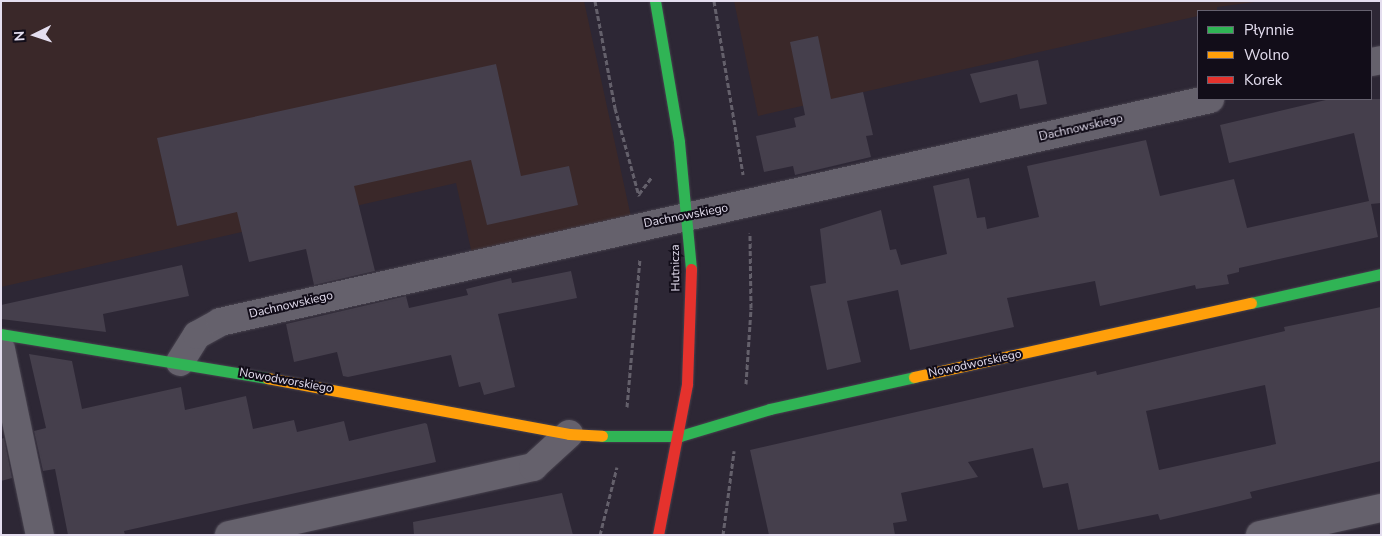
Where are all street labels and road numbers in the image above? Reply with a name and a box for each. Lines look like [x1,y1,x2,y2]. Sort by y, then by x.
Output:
street label: Dachnowskiego [1038,111,1124,145]
street label: Dachnowskiego [643,201,729,231]
street label: Hutnicza [668,244,684,292]
street label: Dachnowskiego [248,288,334,322]
street label: Nowodworskiego [927,347,1023,381]
street label: Nowodworskiego [238,366,334,396]

